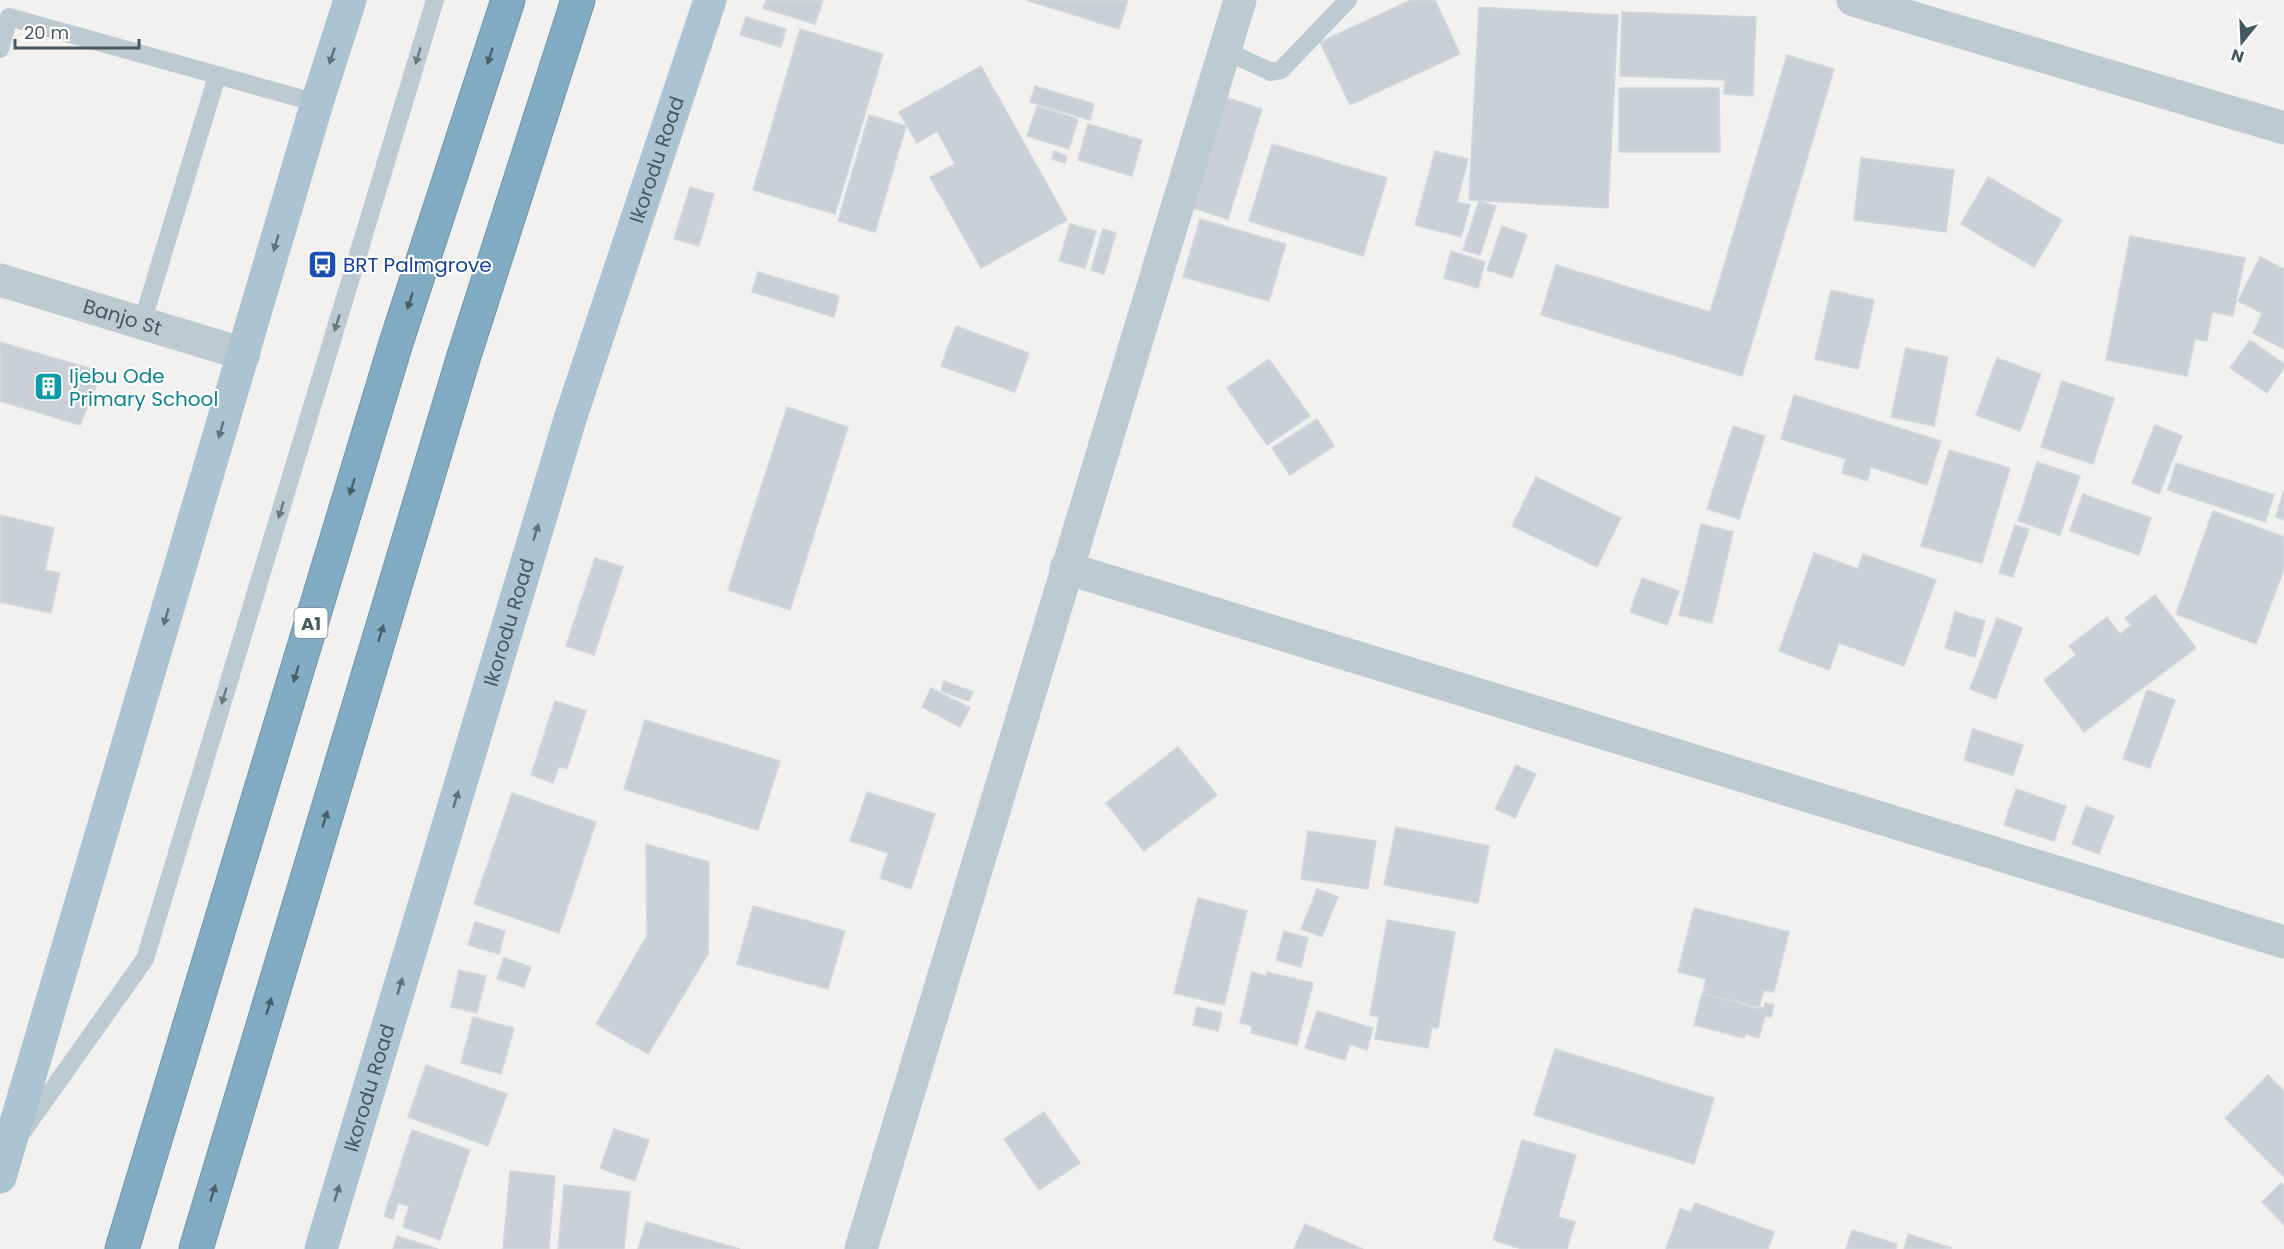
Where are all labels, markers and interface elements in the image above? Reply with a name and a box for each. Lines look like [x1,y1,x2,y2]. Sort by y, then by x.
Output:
scale bar [15,12,140,50]
north arrow [2212,12,2272,72]
text: 20 m [24,20,69,45]
text: N [2228,43,2247,69]
one-way arrow [327,47,336,65]
one-way arrow [413,47,422,65]
one-way arrow [484,47,494,65]
street label: Ikorodu Road [622,93,691,227]
one-way arrow [271,234,280,252]
bus stop icon: BRT Palmgrove [306,249,338,281]
place label: BRT Palmgrove [343,251,492,279]
street label: Banjo St [80,292,165,342]
one-way arrow [405,292,414,310]
one-way arrow [332,314,341,332]
place label: Ijebu Ode Primary School [69,362,218,413]
building icon: Ijebu Ode Primary School [32,371,64,403]
one-way arrow [216,421,225,439]
one-way arrow [347,478,357,496]
one-way arrow [276,501,285,519]
one-way arrow [532,523,541,541]
street label: Ikorodu Road [477,555,541,690]
one-way arrow [161,608,170,626]
road number: A1 [294,608,328,638]
one-way arrow [377,624,386,642]
one-way arrow [291,665,300,683]
one-way arrow [219,687,229,705]
one-way arrow [452,790,461,808]
one-way arrow [321,810,330,828]
one-way arrow [396,977,405,995]
one-way arrow [265,997,274,1015]
street label: Ikorodu Road [337,1021,402,1155]
one-way arrow [209,1184,218,1202]
one-way arrow [333,1184,342,1202]

